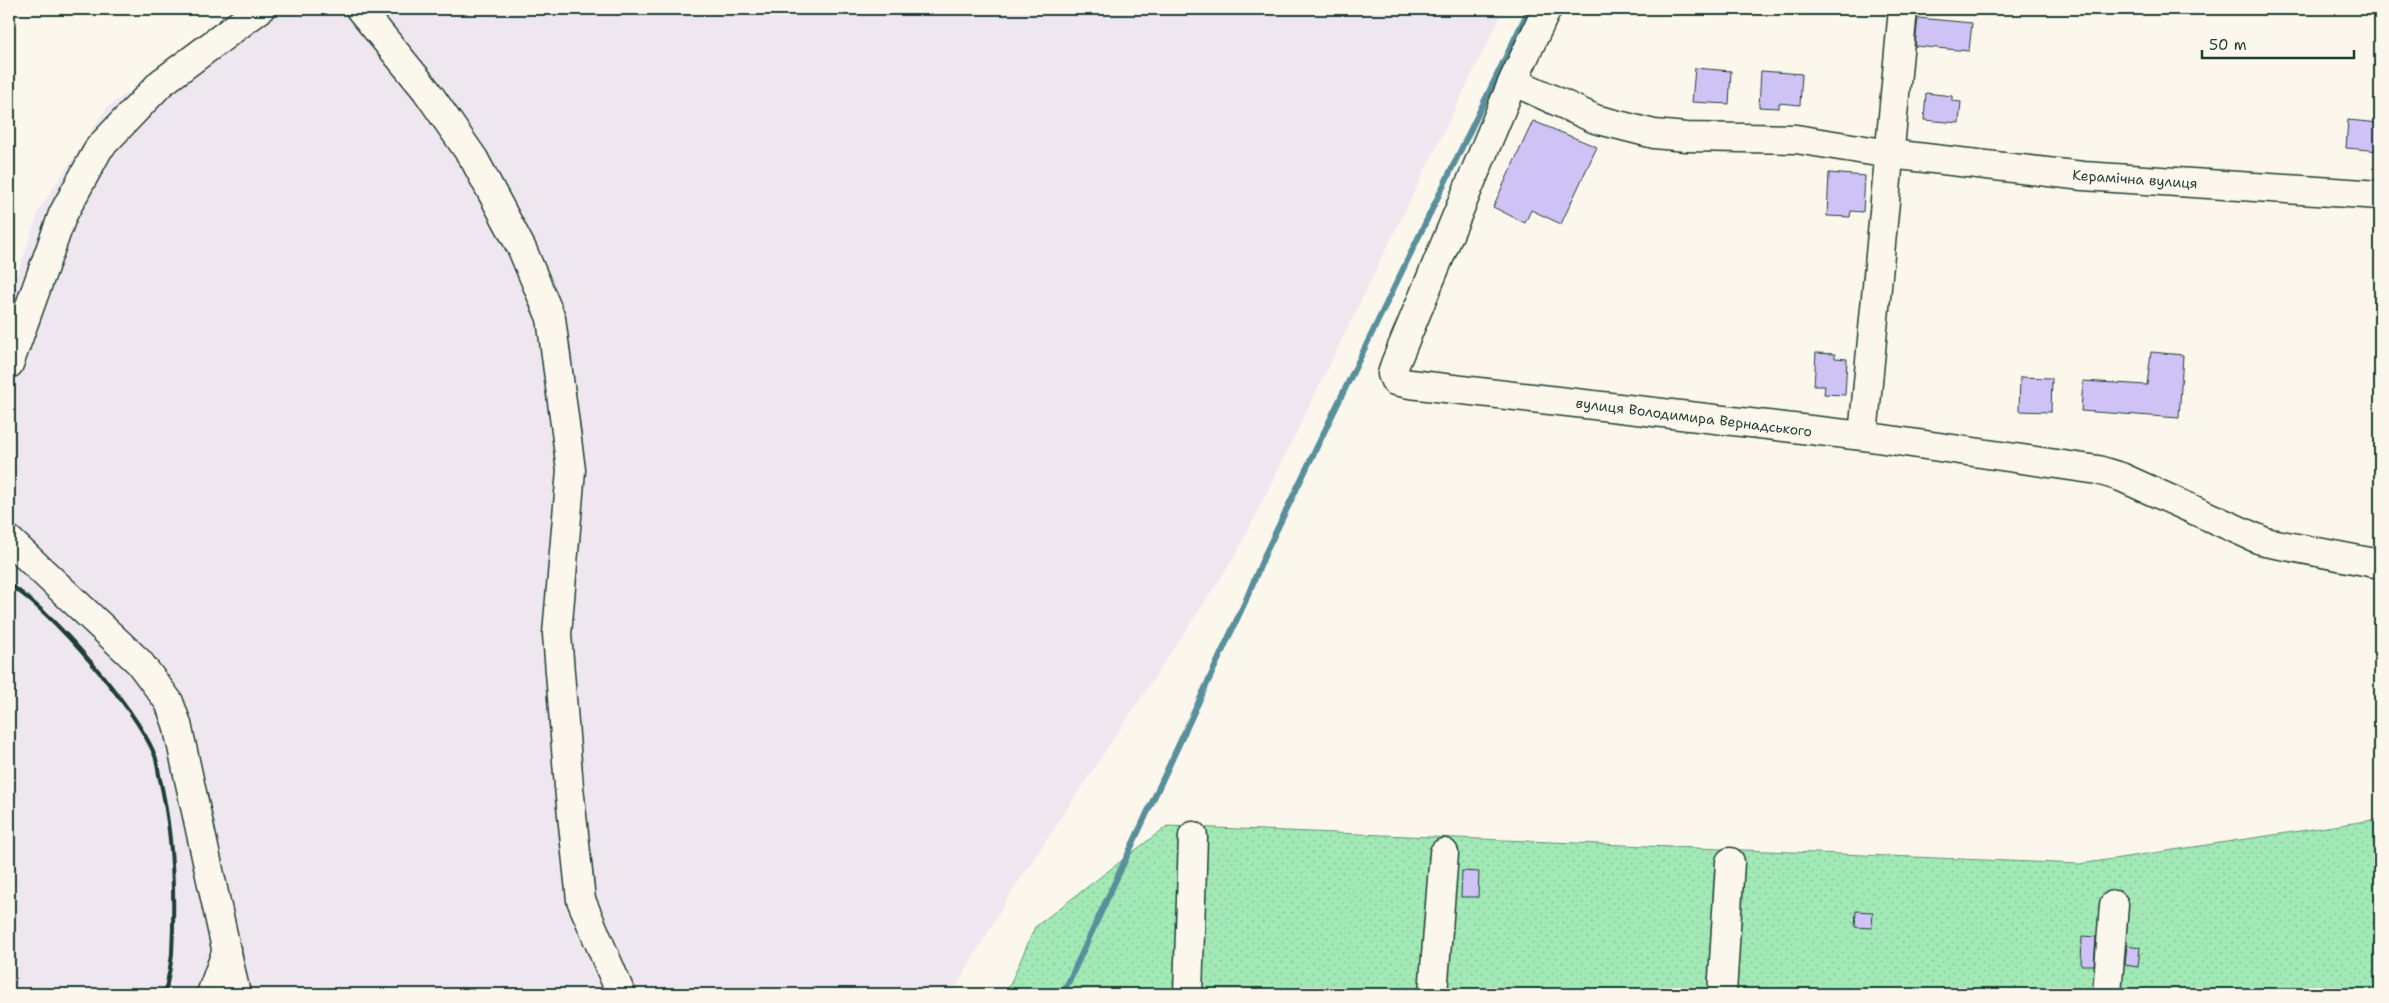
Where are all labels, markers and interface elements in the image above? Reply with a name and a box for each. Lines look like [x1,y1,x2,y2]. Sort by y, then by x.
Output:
scale bar [2202,28,2354,60]
text: 50 m [2209,35,2247,55]
street label: Керамічна вулиця [2072,166,2198,192]
street label: вулиця Володимира Вернадського [1575,394,1813,440]

